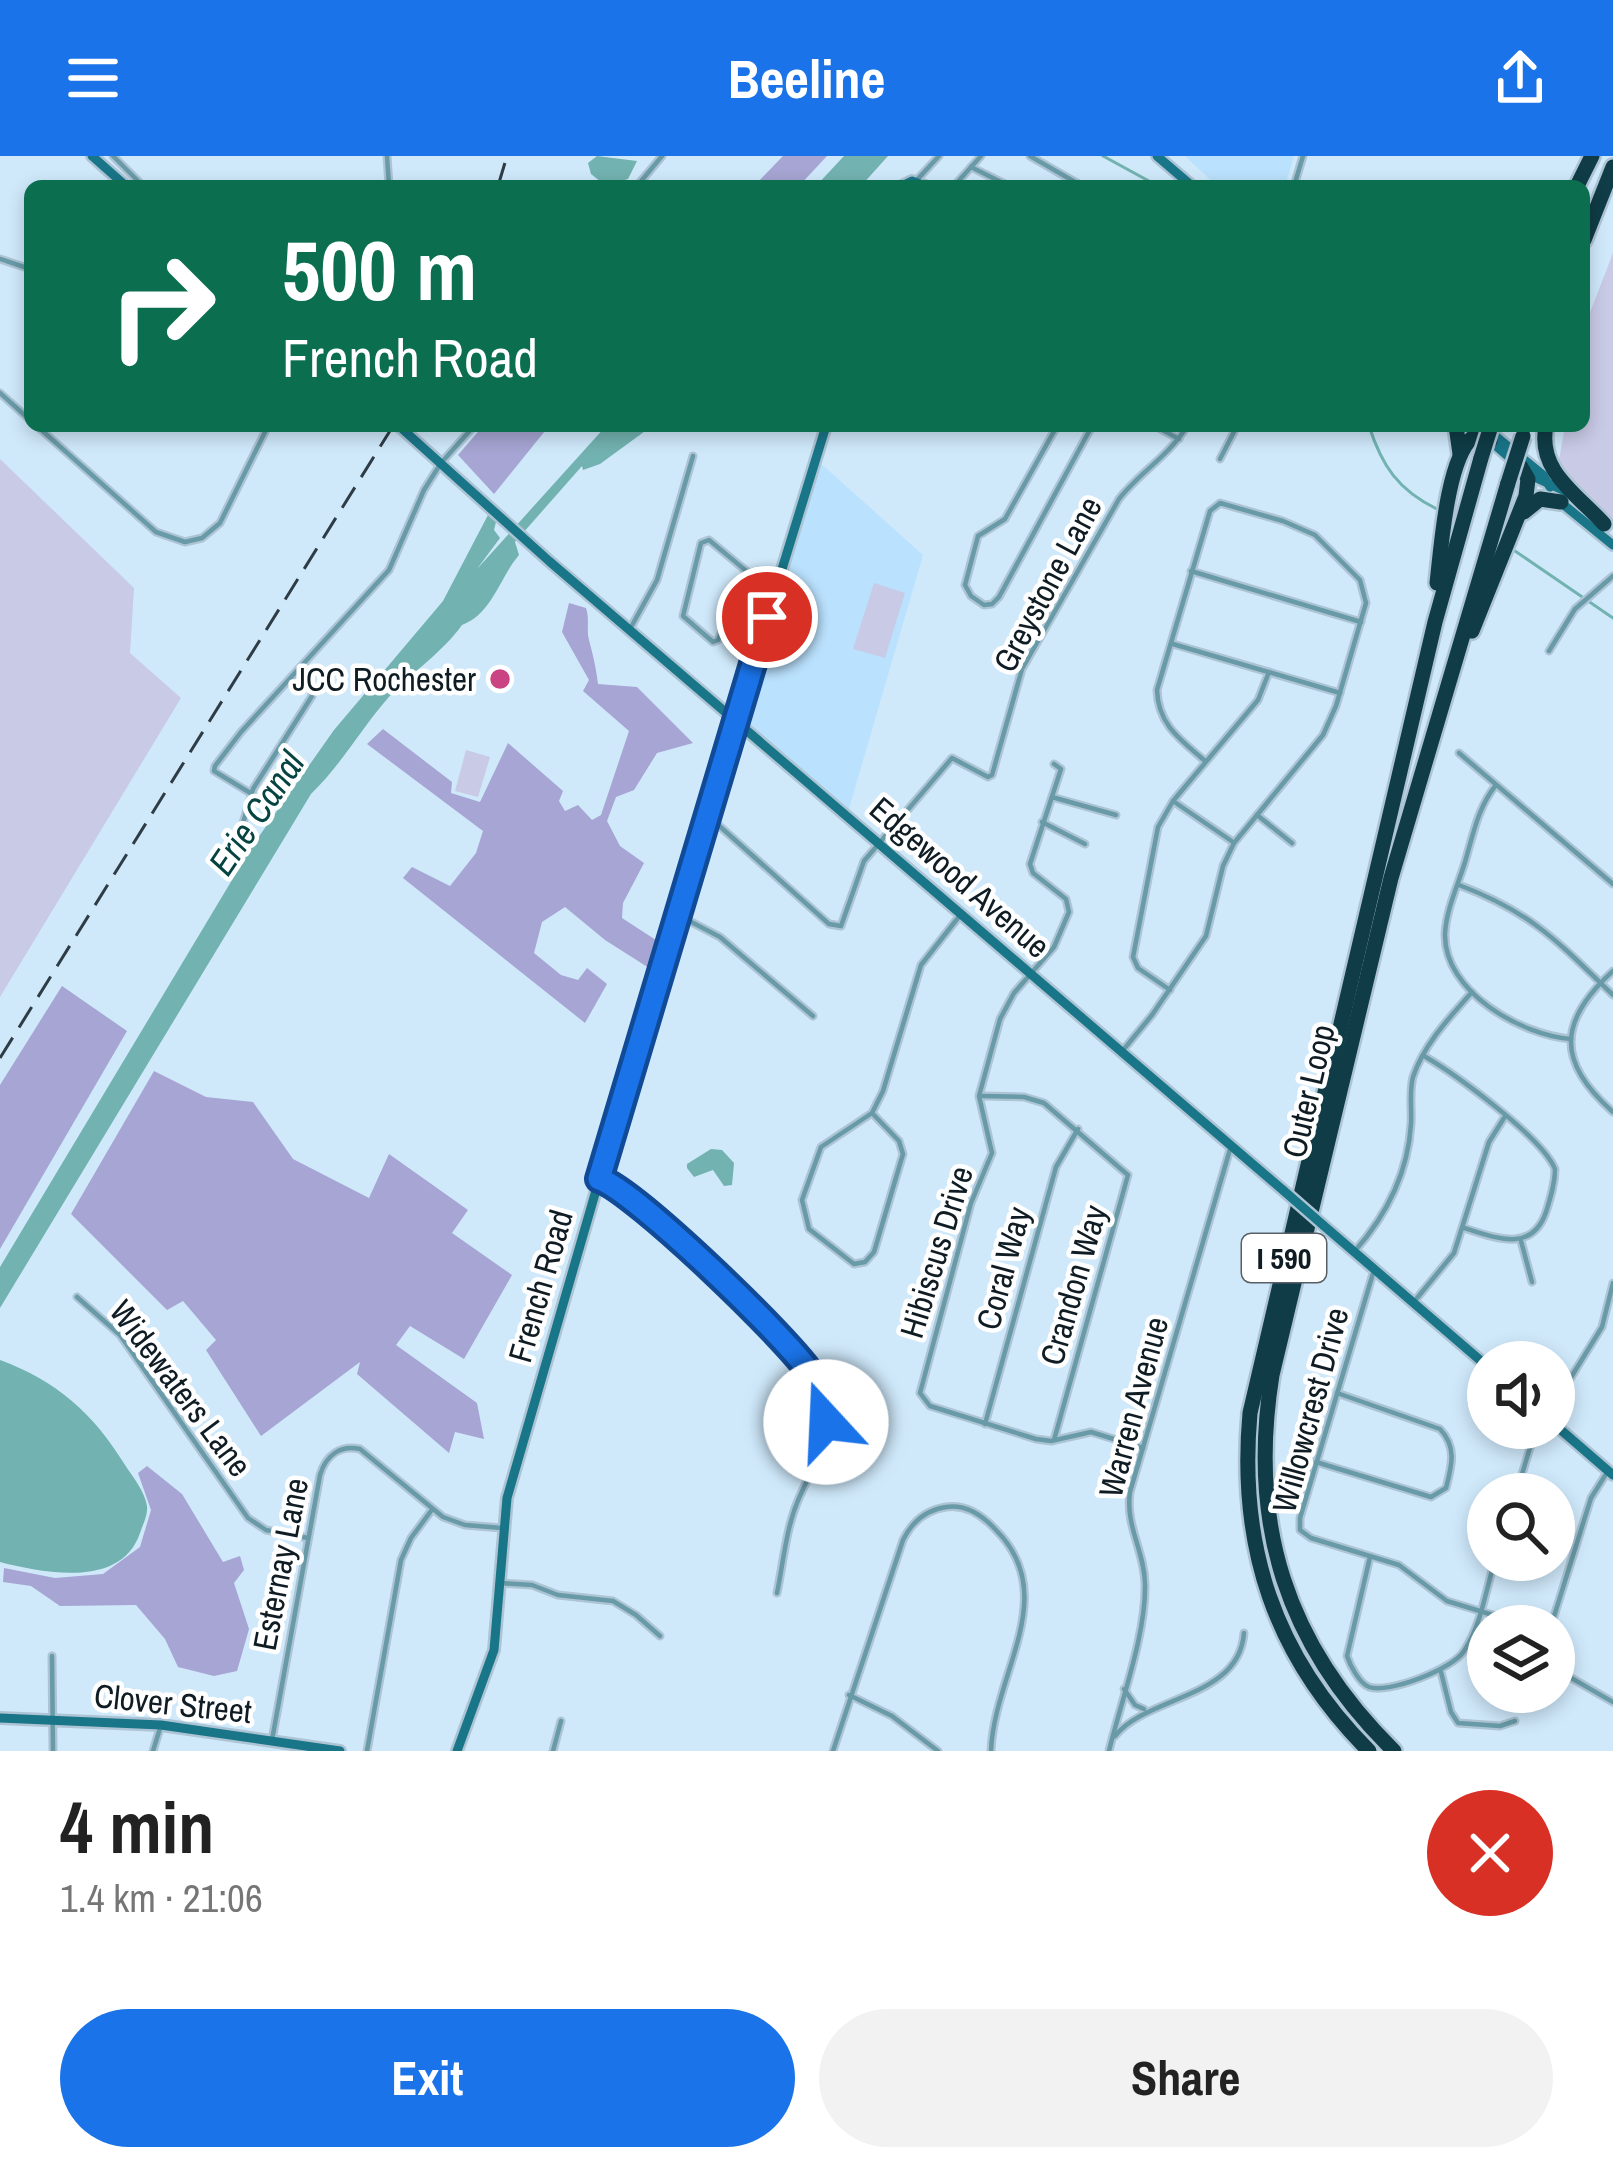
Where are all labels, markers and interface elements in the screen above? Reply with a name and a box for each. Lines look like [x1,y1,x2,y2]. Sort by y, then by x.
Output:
text: Beeline [728,42,885,115]
icon: menu [60,45,126,111]
icon: share [1487,45,1553,111]
text: 500 m [282,213,477,326]
icon: right [84,228,240,384]
text: French Road [282,321,538,394]
street label: Greystone Lane [982,489,1112,679]
pin [716,566,818,668]
icon: arrive [734,584,800,650]
place label: JCC Rochester [293,657,476,701]
marker: JCC Rochester [487,666,513,692]
water label: Erie Canal [197,741,316,884]
street label: Edgewood Avenue [861,787,1059,967]
street label: Outer Loop [1271,1020,1345,1162]
street label: Hibiscus Drive [889,1161,983,1343]
street label: Crandon Way [1029,1199,1117,1370]
street label: Coral Way [966,1201,1041,1334]
street label: French Road [497,1205,583,1367]
road number: I 590 [1242,1234,1326,1282]
street label: Widewaters Lane [100,1291,262,1485]
street label: Willowcrest Drive [1262,1303,1358,1517]
street label: Warren Avenue [1088,1312,1178,1502]
map controls [1467,1341,1575,1713]
button: sound [1467,1341,1575,1449]
position arrow [763,1359,889,1485]
button: search [1467,1473,1575,1581]
street label: Esternay Lane [242,1474,318,1654]
button: layers [1467,1605,1575,1713]
street label: Clover Street [92,1673,254,1733]
text: 4 min [60,1778,214,1875]
button: close [1427,1790,1553,1916]
text: 1.4 km · 21:06 [60,1872,263,1924]
button: Exit [60,2009,795,2147]
button: Share [819,2009,1553,2147]

